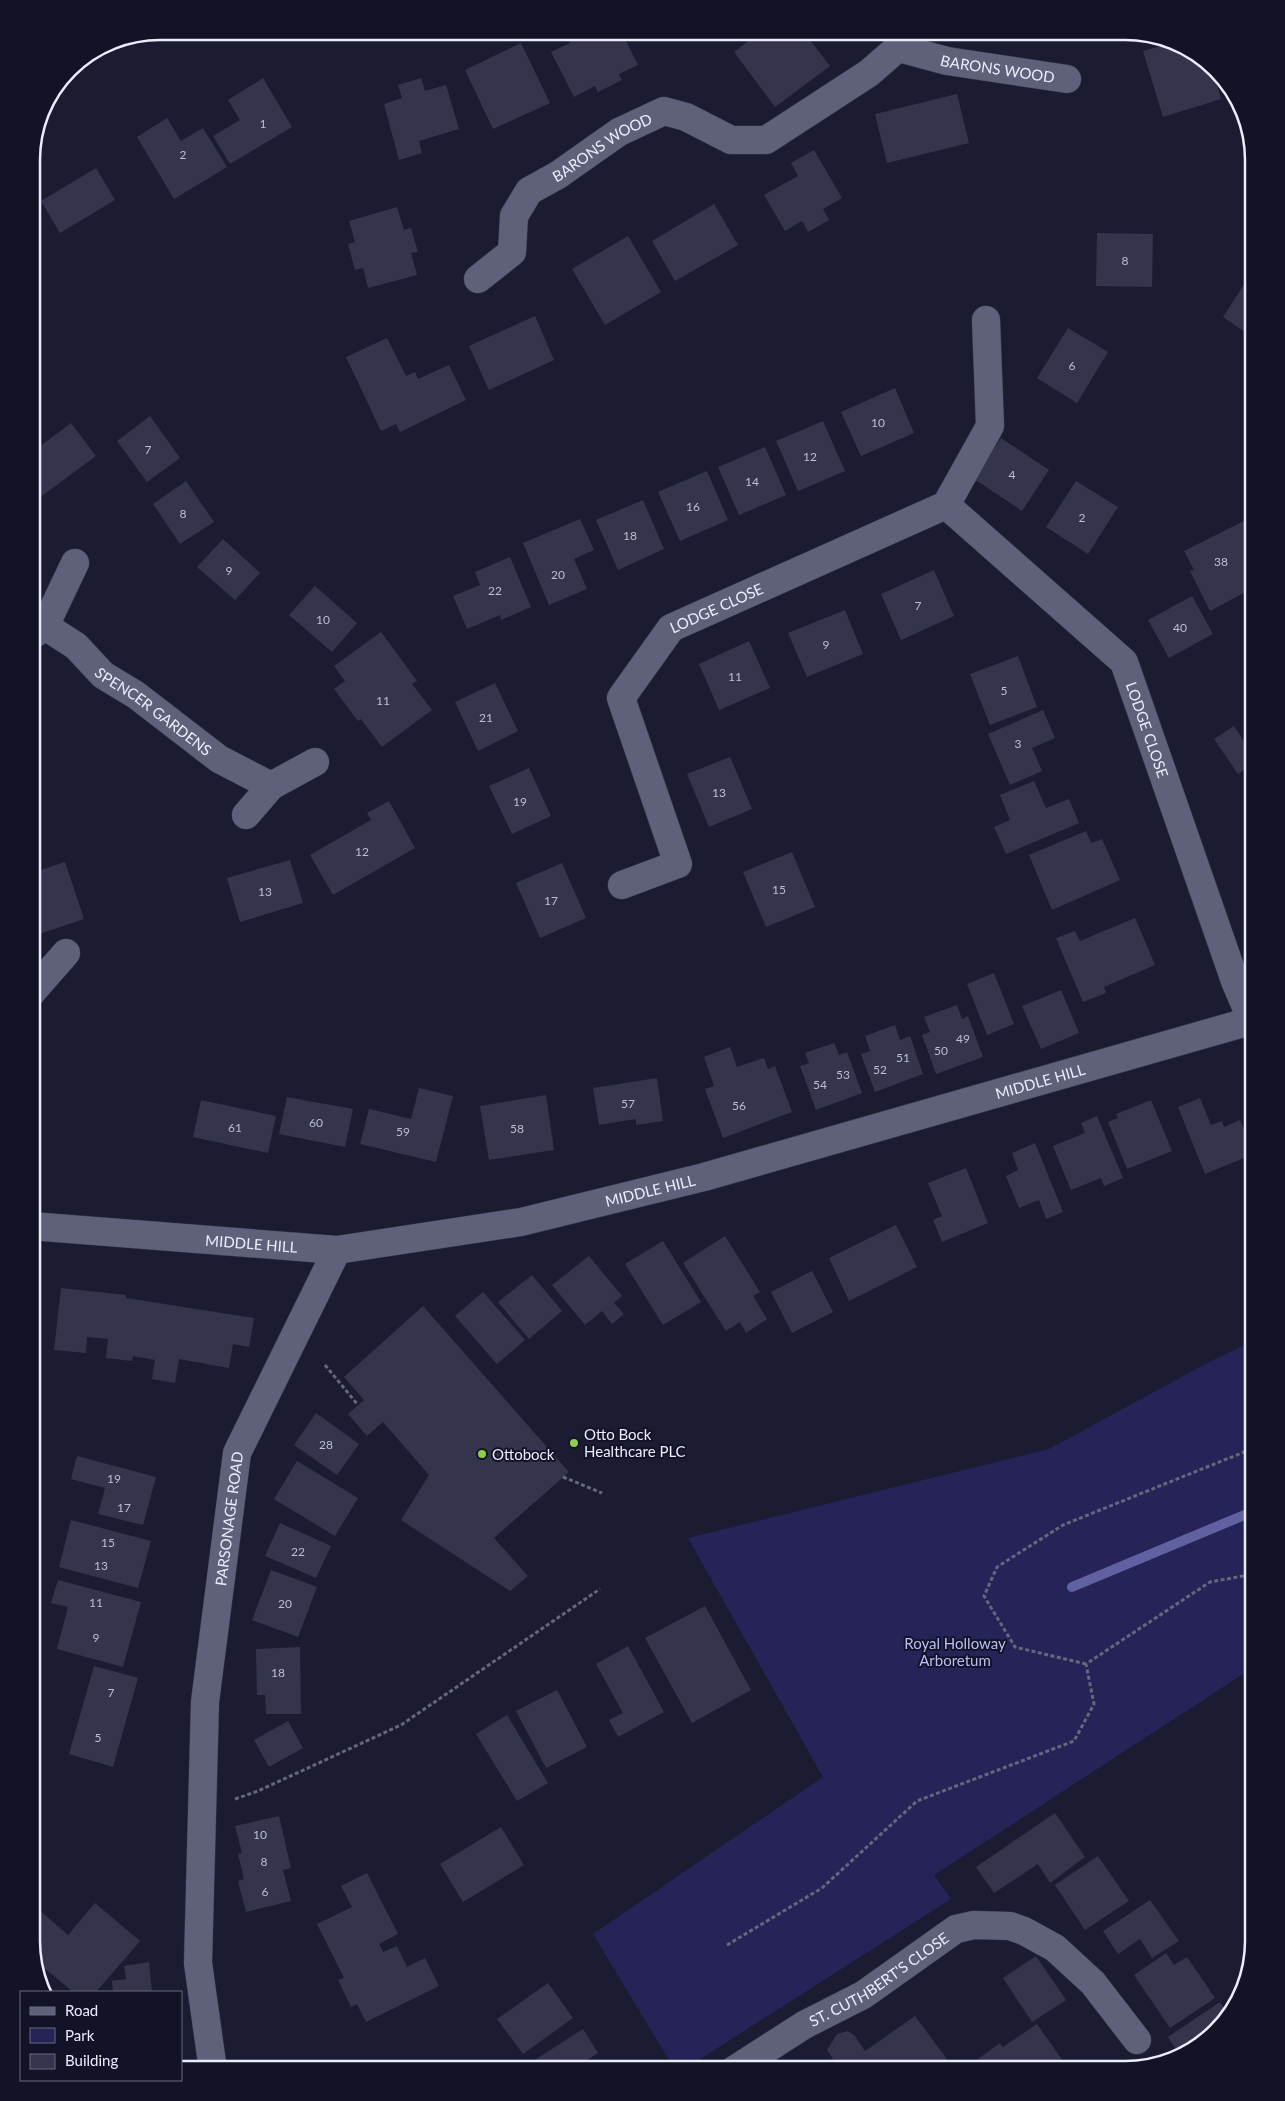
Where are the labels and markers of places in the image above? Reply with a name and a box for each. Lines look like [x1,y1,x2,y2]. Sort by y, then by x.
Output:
place label: Otto Bock Healthcare PLC [584,1425,686,1460]
marker: Otto Bock Healthcare PLC [568,1437,580,1449]
place label: Ottobock [492,1445,555,1463]
marker: Ottobock [476,1448,488,1460]

